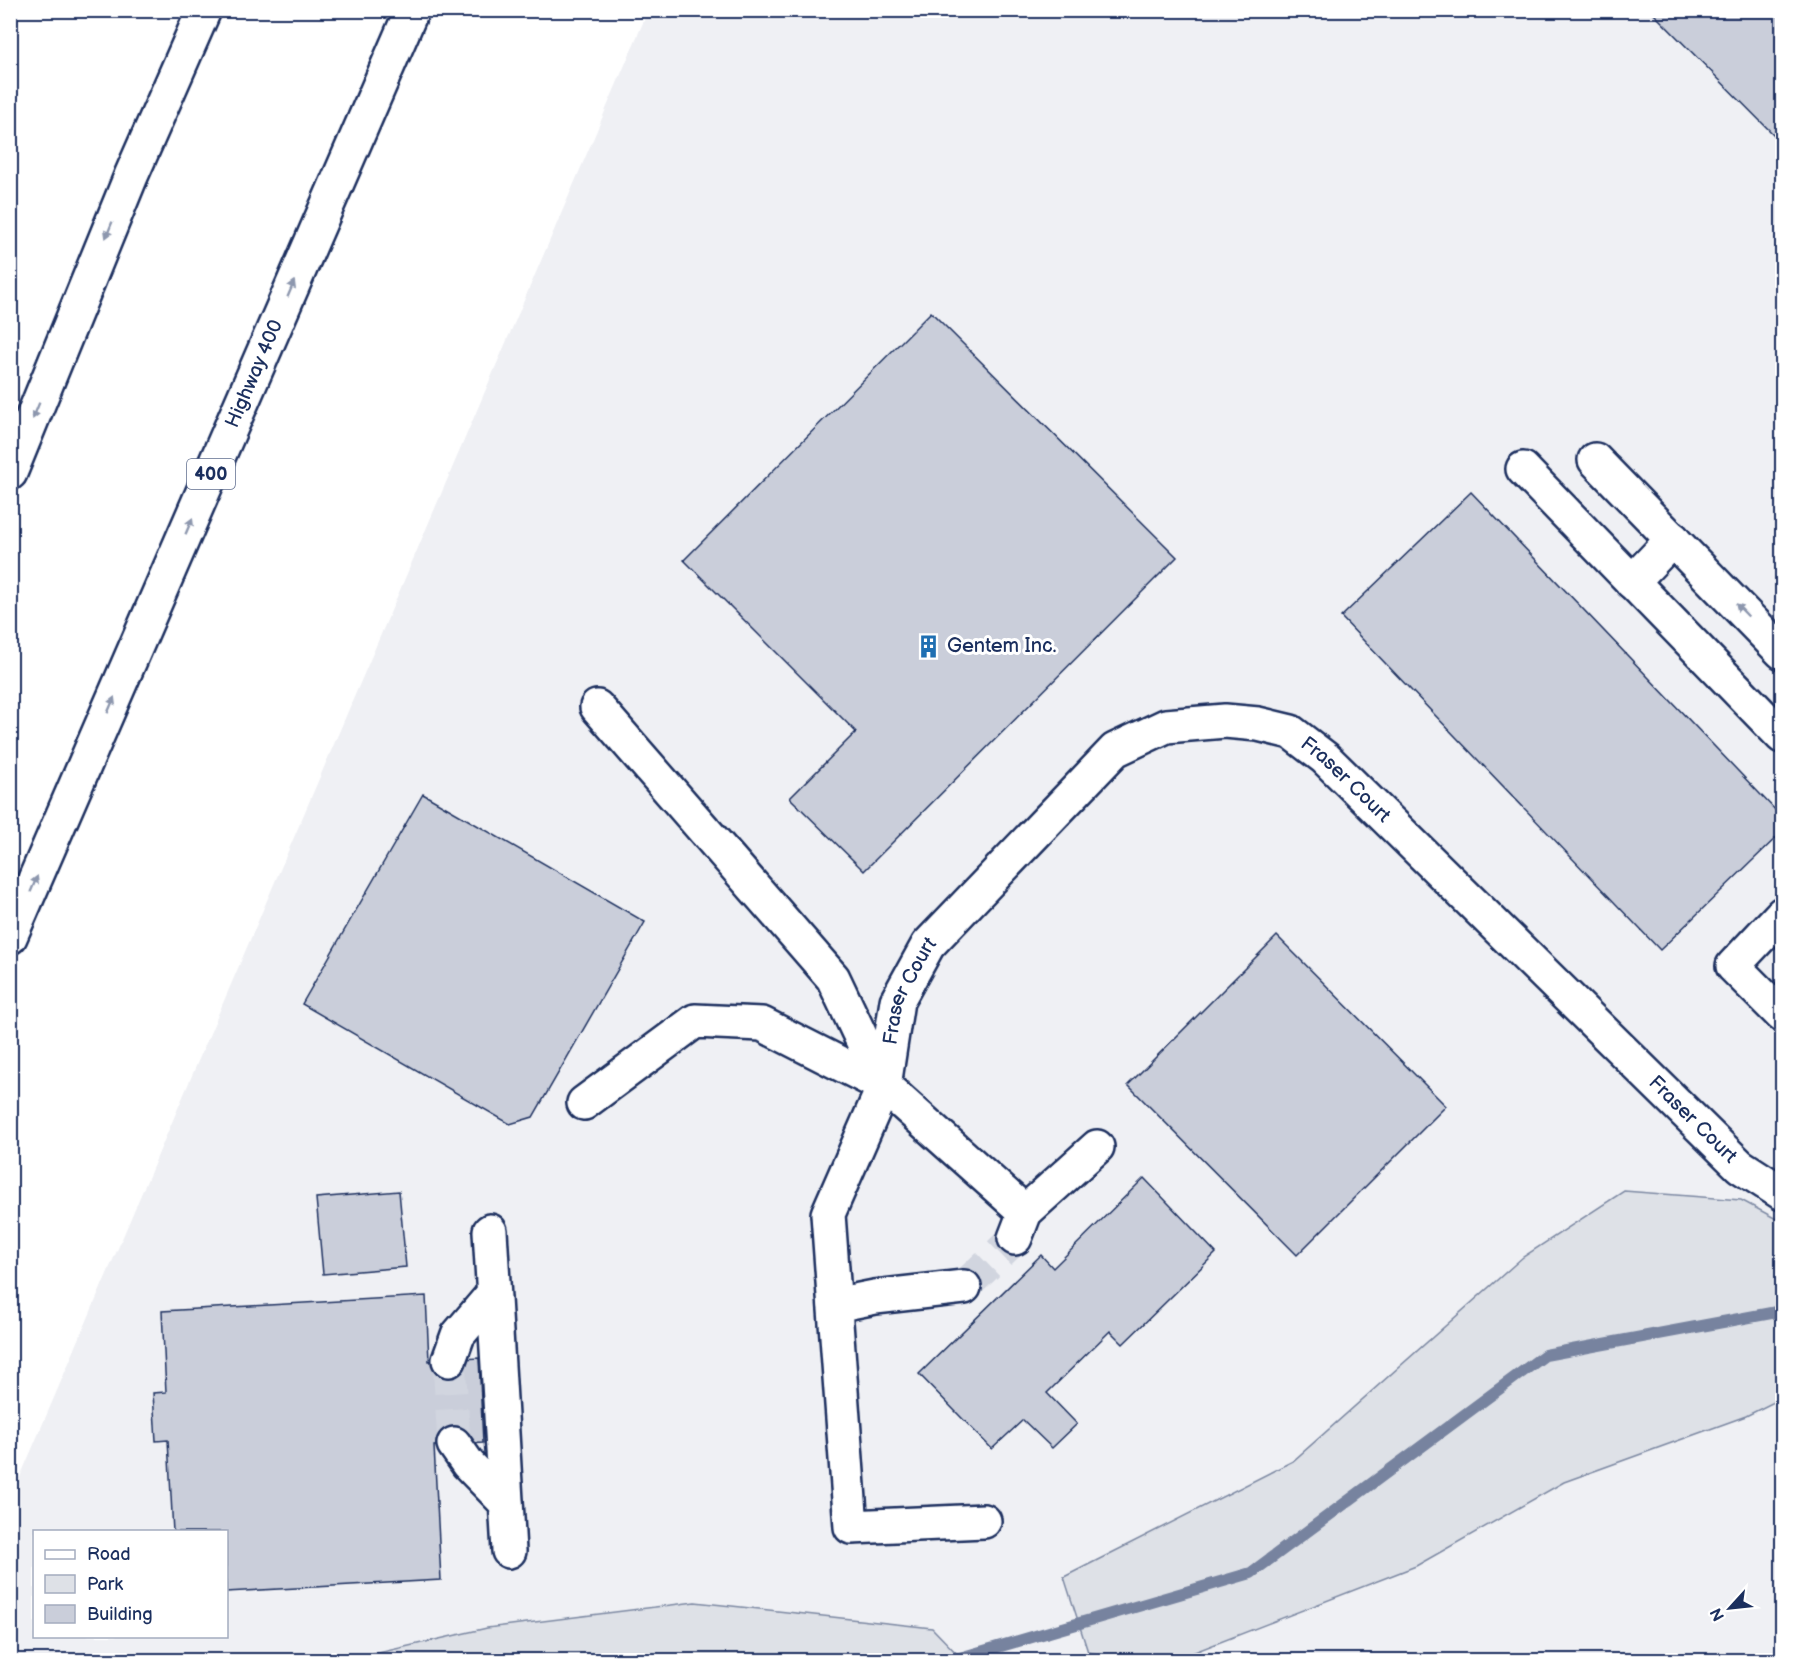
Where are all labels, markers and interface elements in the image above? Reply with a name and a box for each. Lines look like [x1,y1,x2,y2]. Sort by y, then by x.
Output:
one-way arrow [104,222,114,240]
one-way arrow [287,280,296,298]
street label: Highway 400 [220,316,288,431]
one-way arrow [31,402,40,420]
road number: 400 [187,459,235,489]
one-way arrow [184,517,193,534]
one-way arrow [1735,603,1749,617]
building icon: Gentem Inc. [916,633,942,659]
place label: Gentem Inc. [947,634,1057,658]
one-way arrow [106,695,116,713]
street label: Fraser Court [1296,732,1395,828]
one-way arrow [29,874,39,892]
street label: Fraser Court [878,932,941,1046]
street label: Fraser Court [1643,1071,1742,1168]
legend [33,1530,228,1638]
text: Road [87,1544,131,1565]
text: Park [87,1574,123,1595]
north arrow [1700,1578,1760,1638]
text: Building [87,1604,153,1625]
text: N [1707,1604,1729,1624]

